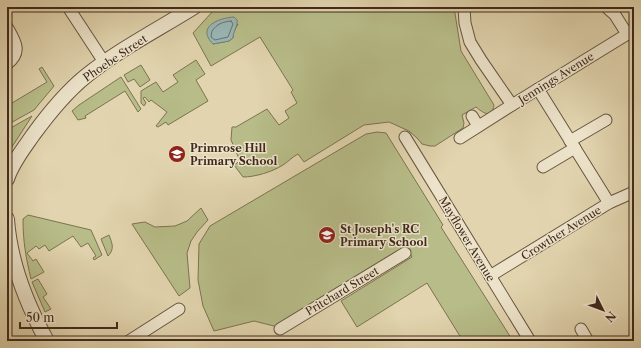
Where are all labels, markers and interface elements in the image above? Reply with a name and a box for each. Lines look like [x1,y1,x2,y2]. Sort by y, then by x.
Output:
street label: Phoebe Street [80,31,150,84]
street label: Jennings Avenue [514,49,596,108]
place label: Primrose Hill Primary School [190,141,277,168]
school or university icon: Primrose Hill Primary School [167,144,187,164]
street label: Mayflower Avenue [436,194,498,284]
street label: Crowther Avenue [519,203,603,263]
place label: St Joseph's RC Primary School [340,222,427,249]
school or university icon: St Joseph's RC Primary School [317,225,337,245]
street label: Pritchard Street [303,264,381,318]
north arrow [583,290,623,330]
scale bar [20,304,117,330]
text: N [602,308,619,325]
text: 50 m [26,310,55,325]

